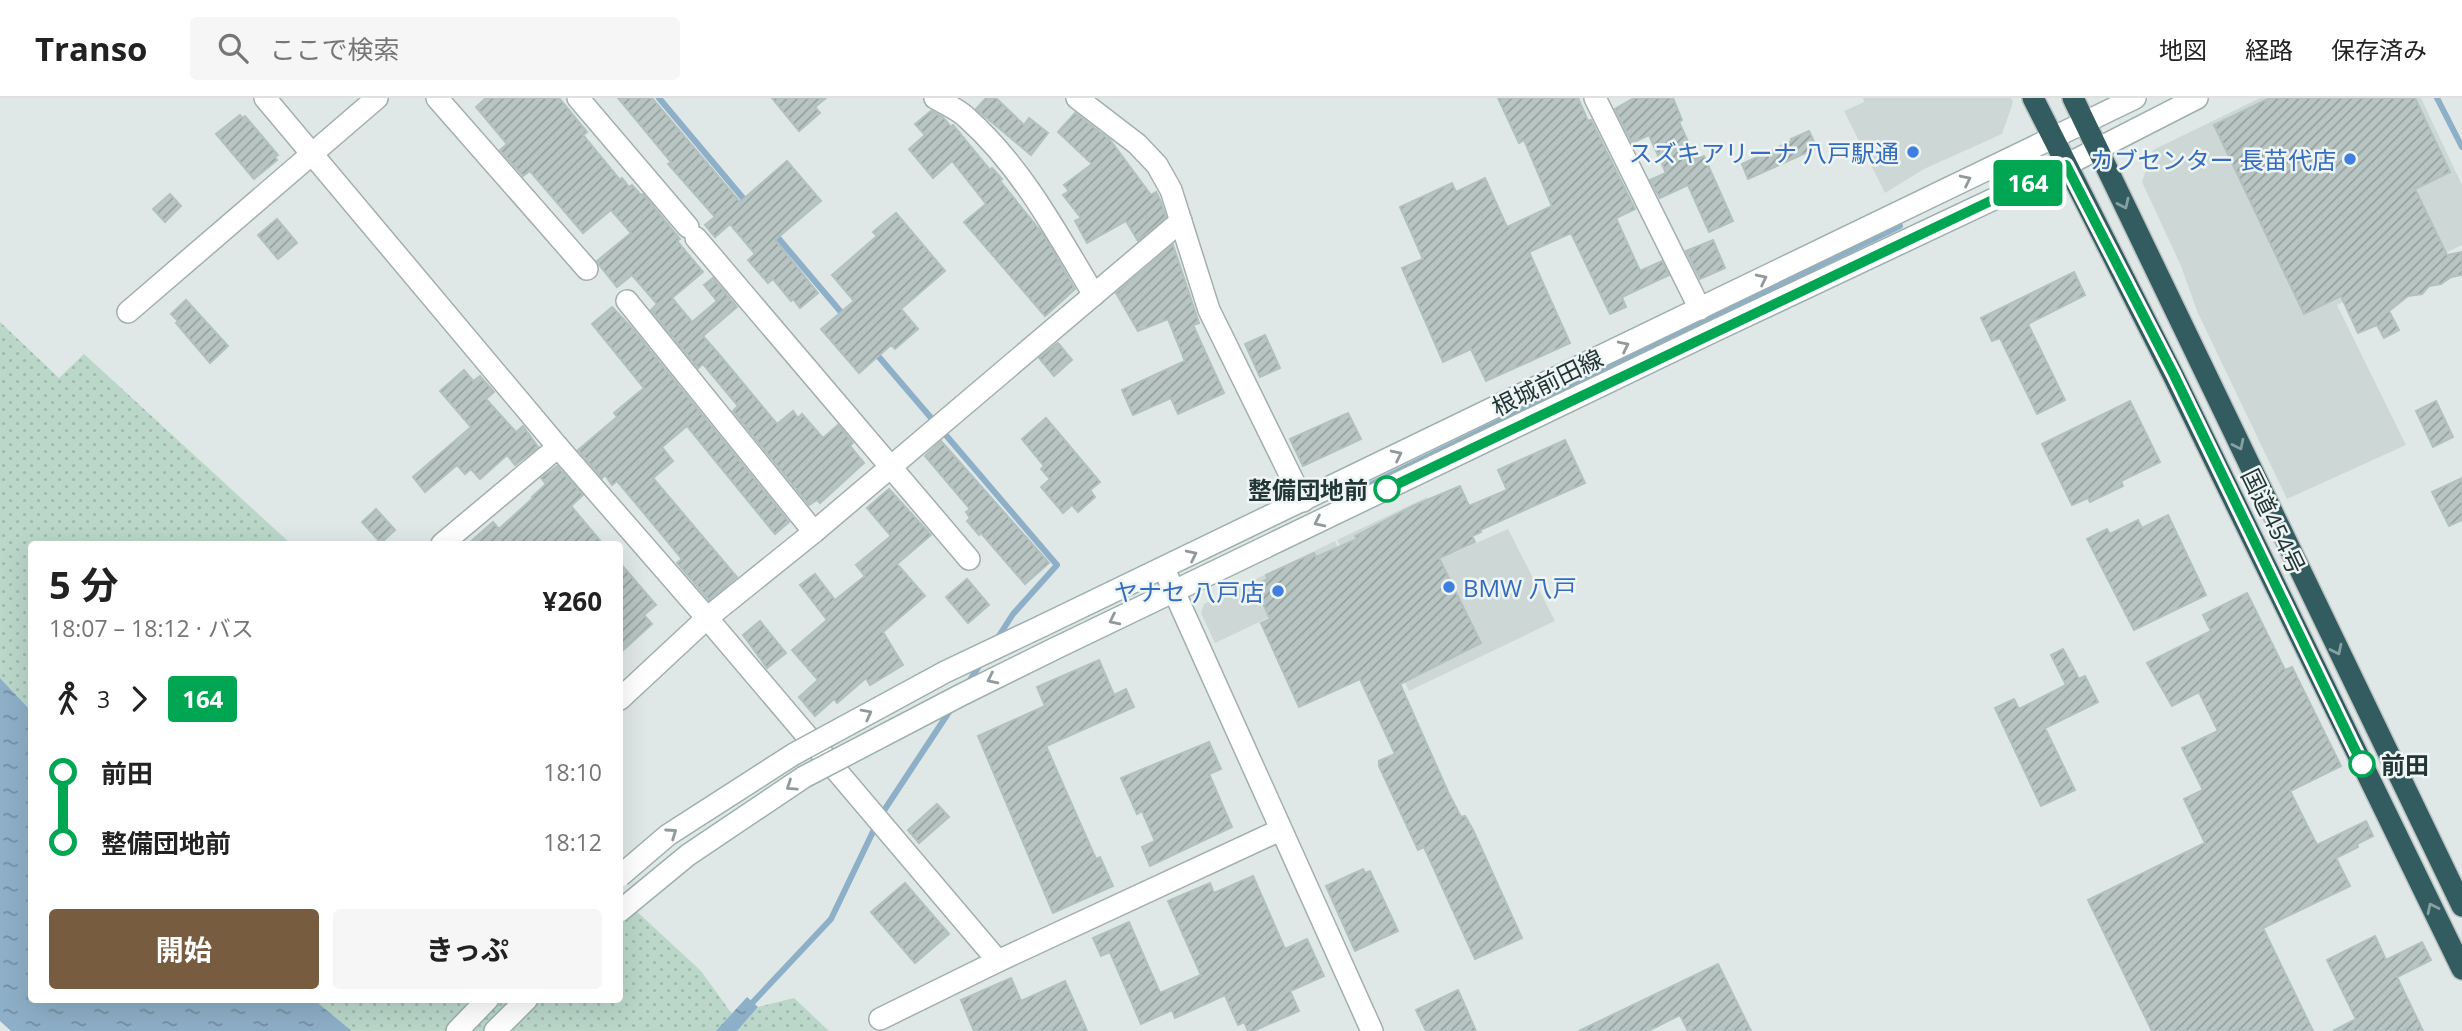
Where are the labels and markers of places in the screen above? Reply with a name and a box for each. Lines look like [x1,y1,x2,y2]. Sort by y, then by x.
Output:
place label: スズキアリーナ 八戸駅通 [1629,136,1899,169]
place label: カブセンター 長苗代店 [2090,143,2336,176]
marker: スズキアリーナ 八戸駅通 [1905,144,1921,160]
marker: カブセンター 長苗代店 [2342,151,2358,167]
place label: 整備団地前 [1248,473,1368,506]
marker: 整備団地前 [1374,476,1400,502]
place label: BMW 八戸 [1463,571,1576,604]
place label: ヤナセ 八戸店 [1114,575,1264,608]
marker: BMW 八戸 [1441,579,1457,595]
marker: ヤナセ 八戸店 [1270,583,1286,599]
place label: 前田 [2381,748,2429,781]
marker: 前田 [2349,751,2375,777]

